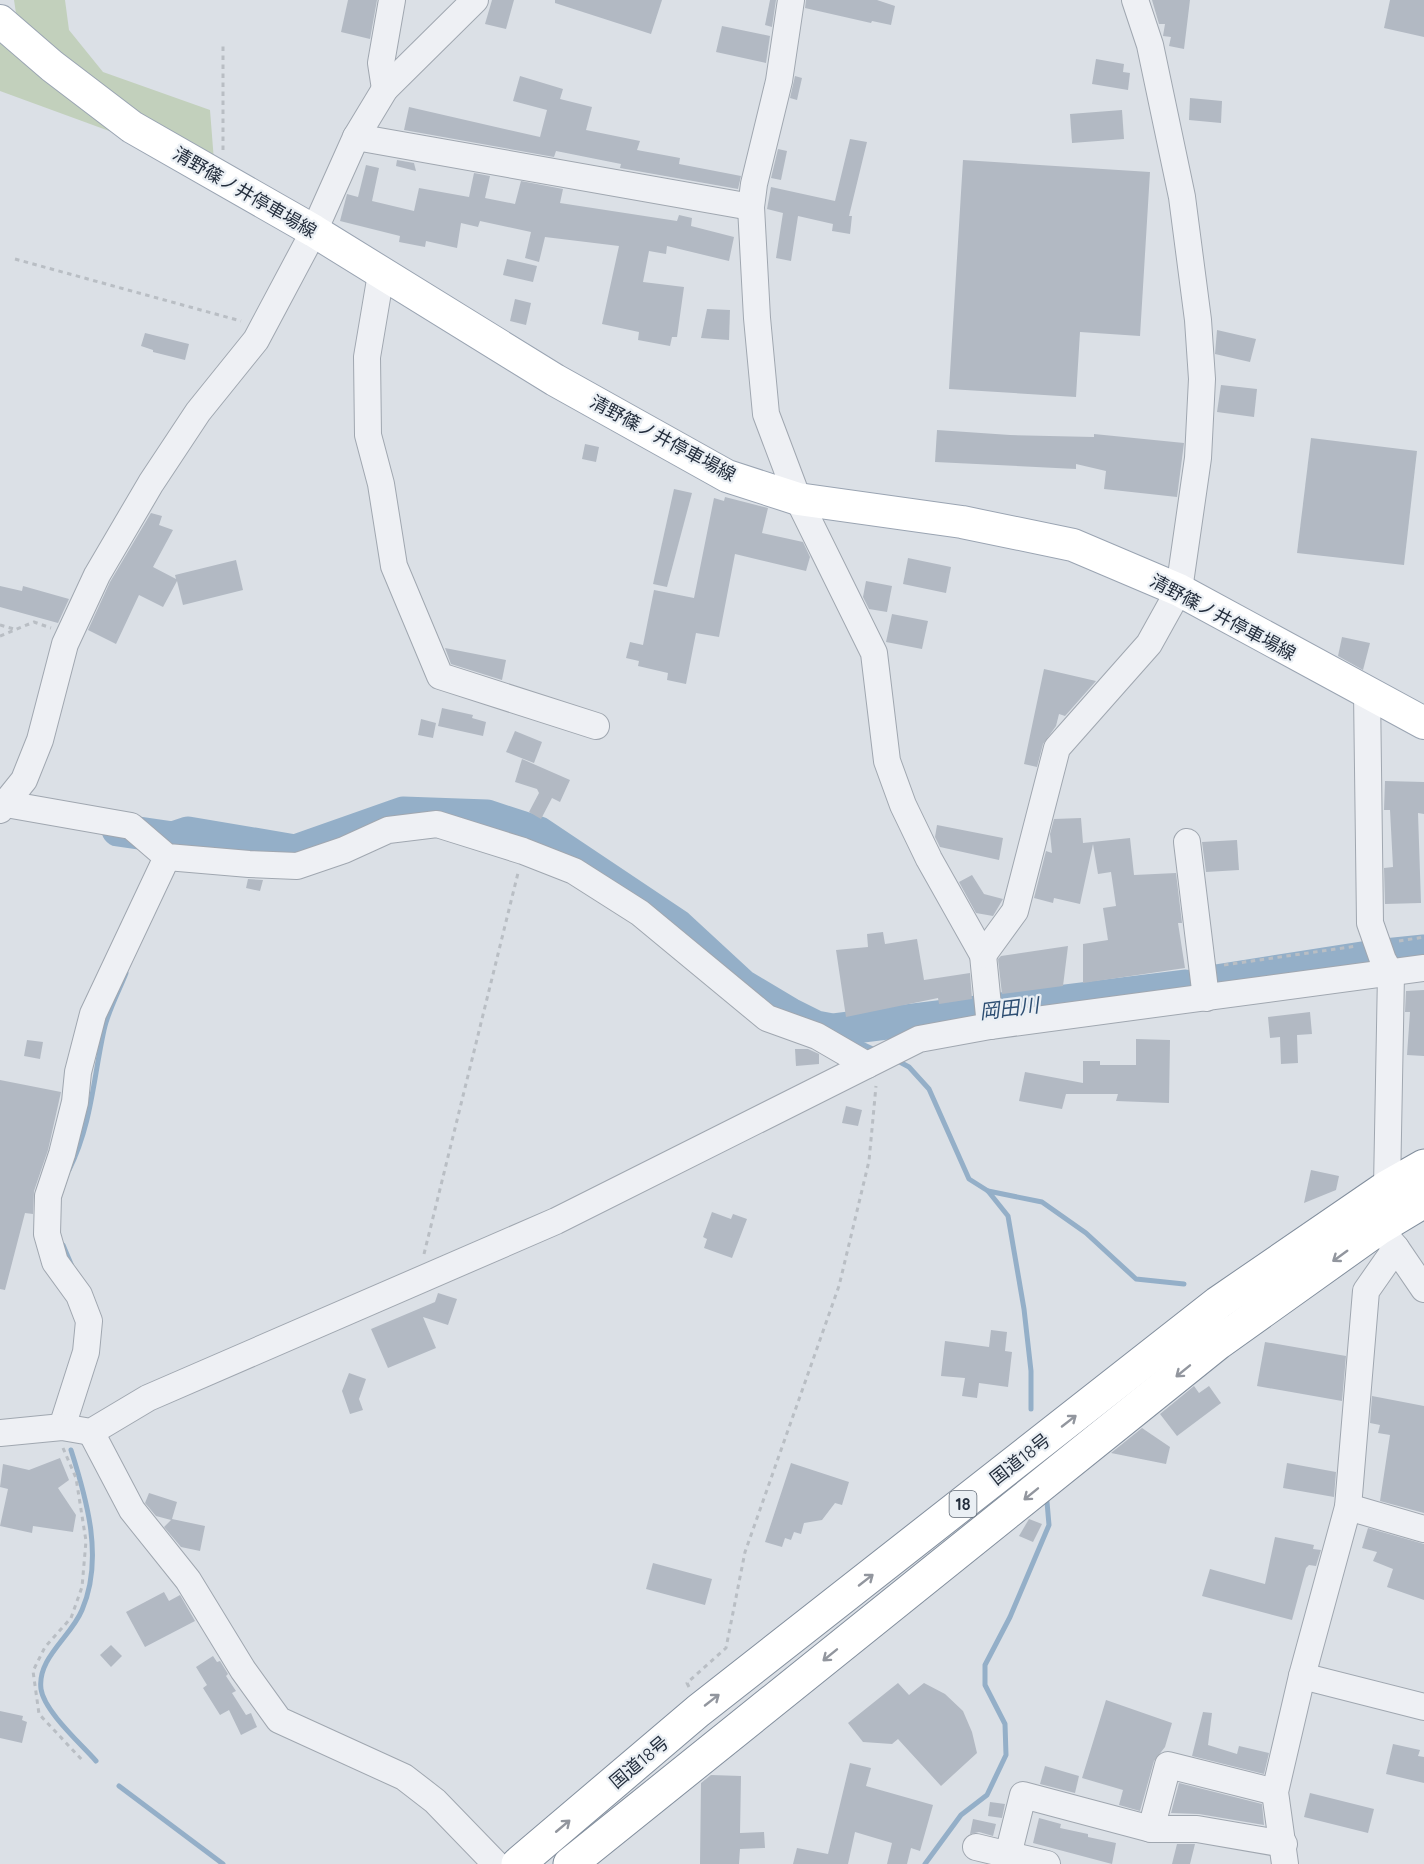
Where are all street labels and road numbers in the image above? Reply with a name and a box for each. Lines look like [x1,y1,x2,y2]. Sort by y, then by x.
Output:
street label: 清野篠ノ井停車場線 [169,142,321,242]
street label: 清野篠ノ井停車場線 [586,390,740,486]
street label: 清野篠ノ井停車場線 [1146,569,1300,665]
street label: 国道18号 [985,1428,1055,1490]
road number: 18 [950,1491,976,1517]
street label: 国道18号 [605,1731,673,1793]

